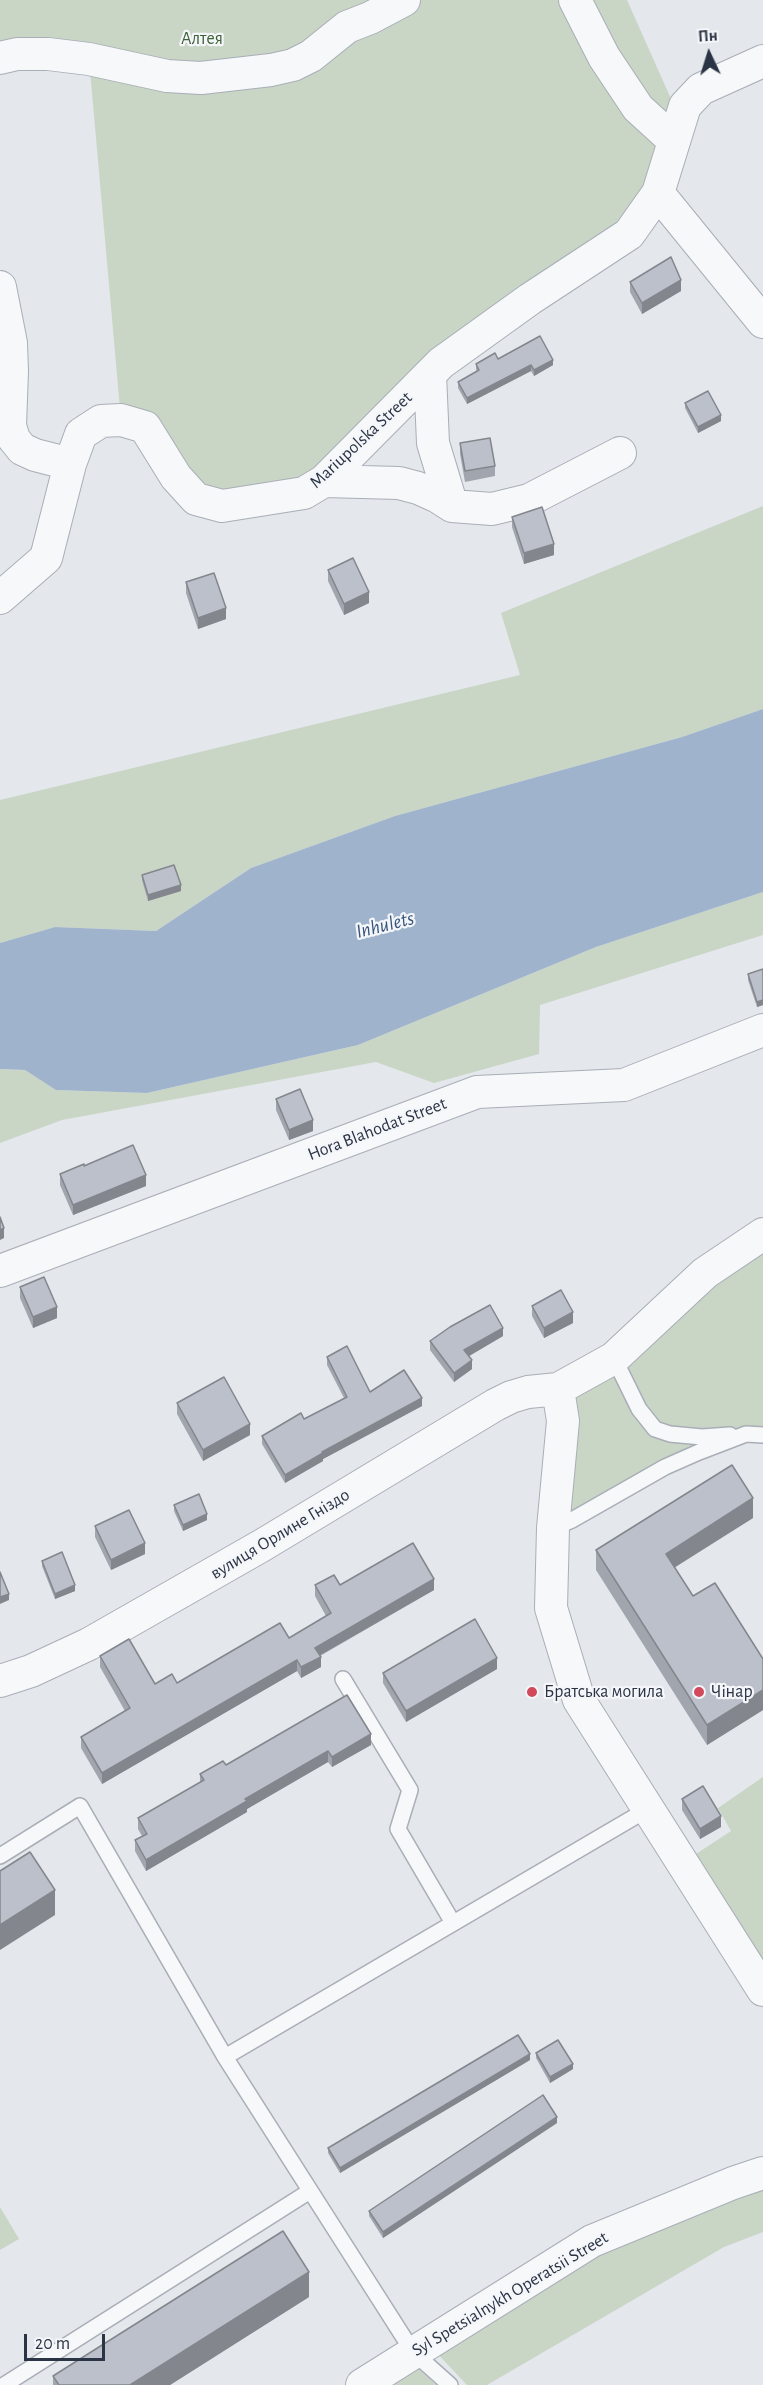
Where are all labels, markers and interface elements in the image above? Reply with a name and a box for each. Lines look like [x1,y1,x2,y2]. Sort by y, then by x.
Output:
north arrow [679,24,739,84]
text: Пн [697,27,718,45]
park label: Алтея [181,28,223,50]
street label: Mariupolska Street [305,387,417,493]
water label: Inhulets [354,906,416,944]
street label: Hora Blahodat Street [305,1093,449,1165]
street label: вулиця Орлине Гніздо [206,1484,354,1584]
place label: Братська могила [544,1681,663,1703]
place label: Чінар [711,1681,753,1703]
marker: Братська могила [525,1685,539,1699]
marker: Чінар [692,1685,706,1699]
street label: Syl Spetsialnykh Operatsii Street [408,2227,612,2361]
scale bar [27,2322,108,2360]
text: 20 m [35,2335,70,2353]

